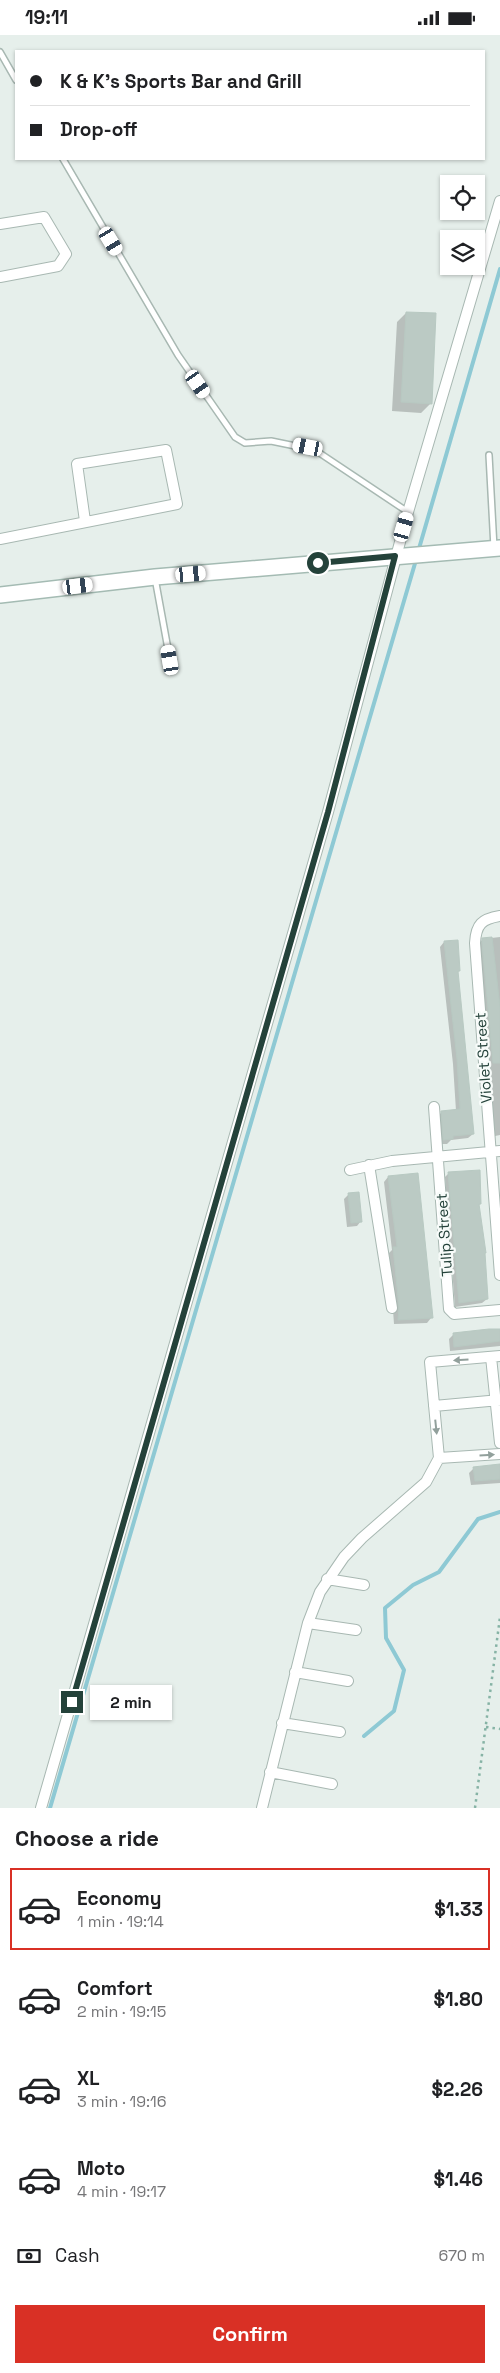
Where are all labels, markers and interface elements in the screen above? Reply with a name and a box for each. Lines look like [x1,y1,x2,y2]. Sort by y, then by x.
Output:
text: 19:11 [25,5,68,30]
text: K & K's Sports Bar and Grill [60,69,302,94]
text: Drop-off [60,117,138,142]
map controls [440,175,485,275]
button: locate [440,175,485,220]
car [96,224,125,258]
button: layers [440,230,485,275]
car [183,367,212,401]
car [291,437,324,457]
car [392,511,415,543]
route start [307,552,329,574]
car [175,565,206,583]
car [62,577,93,595]
car [160,644,179,676]
street label: Violet Street [470,1012,496,1104]
street label: Tulip Street [432,1193,456,1277]
one-way arrow [452,1356,468,1364]
one-way arrow [432,1420,440,1436]
one-way arrow [479,1450,495,1458]
callout: 2 min [90,1685,172,1719]
route end [61,1691,83,1713]
text: 2 min [110,1692,152,1713]
text: Choose a ride [15,1824,159,1852]
text: Economy [77,1886,161,1911]
icon: car [17,1887,62,1932]
text: $1.33 [434,1897,483,1922]
text: 1 min · 19:14 [77,1911,164,1932]
text: Comfort [77,1976,153,2001]
icon: car [17,1977,62,2022]
text: $1.80 [434,1987,483,2012]
text: 2 min · 19:15 [77,2001,166,2022]
text: XL [77,2066,100,2091]
icon: car [17,2067,62,2112]
text: $2.26 [432,2077,483,2102]
text: 3 min · 19:16 [77,2091,167,2112]
text: Moto [77,2156,125,2181]
icon: car [17,2157,62,2202]
text: $1.46 [433,2167,483,2192]
text: 4 min · 19:17 [77,2181,166,2202]
icon: cash [15,2242,43,2270]
text: Cash [55,2243,100,2268]
text: 670 m [438,2245,485,2266]
button: Confirm [15,2305,485,2363]

